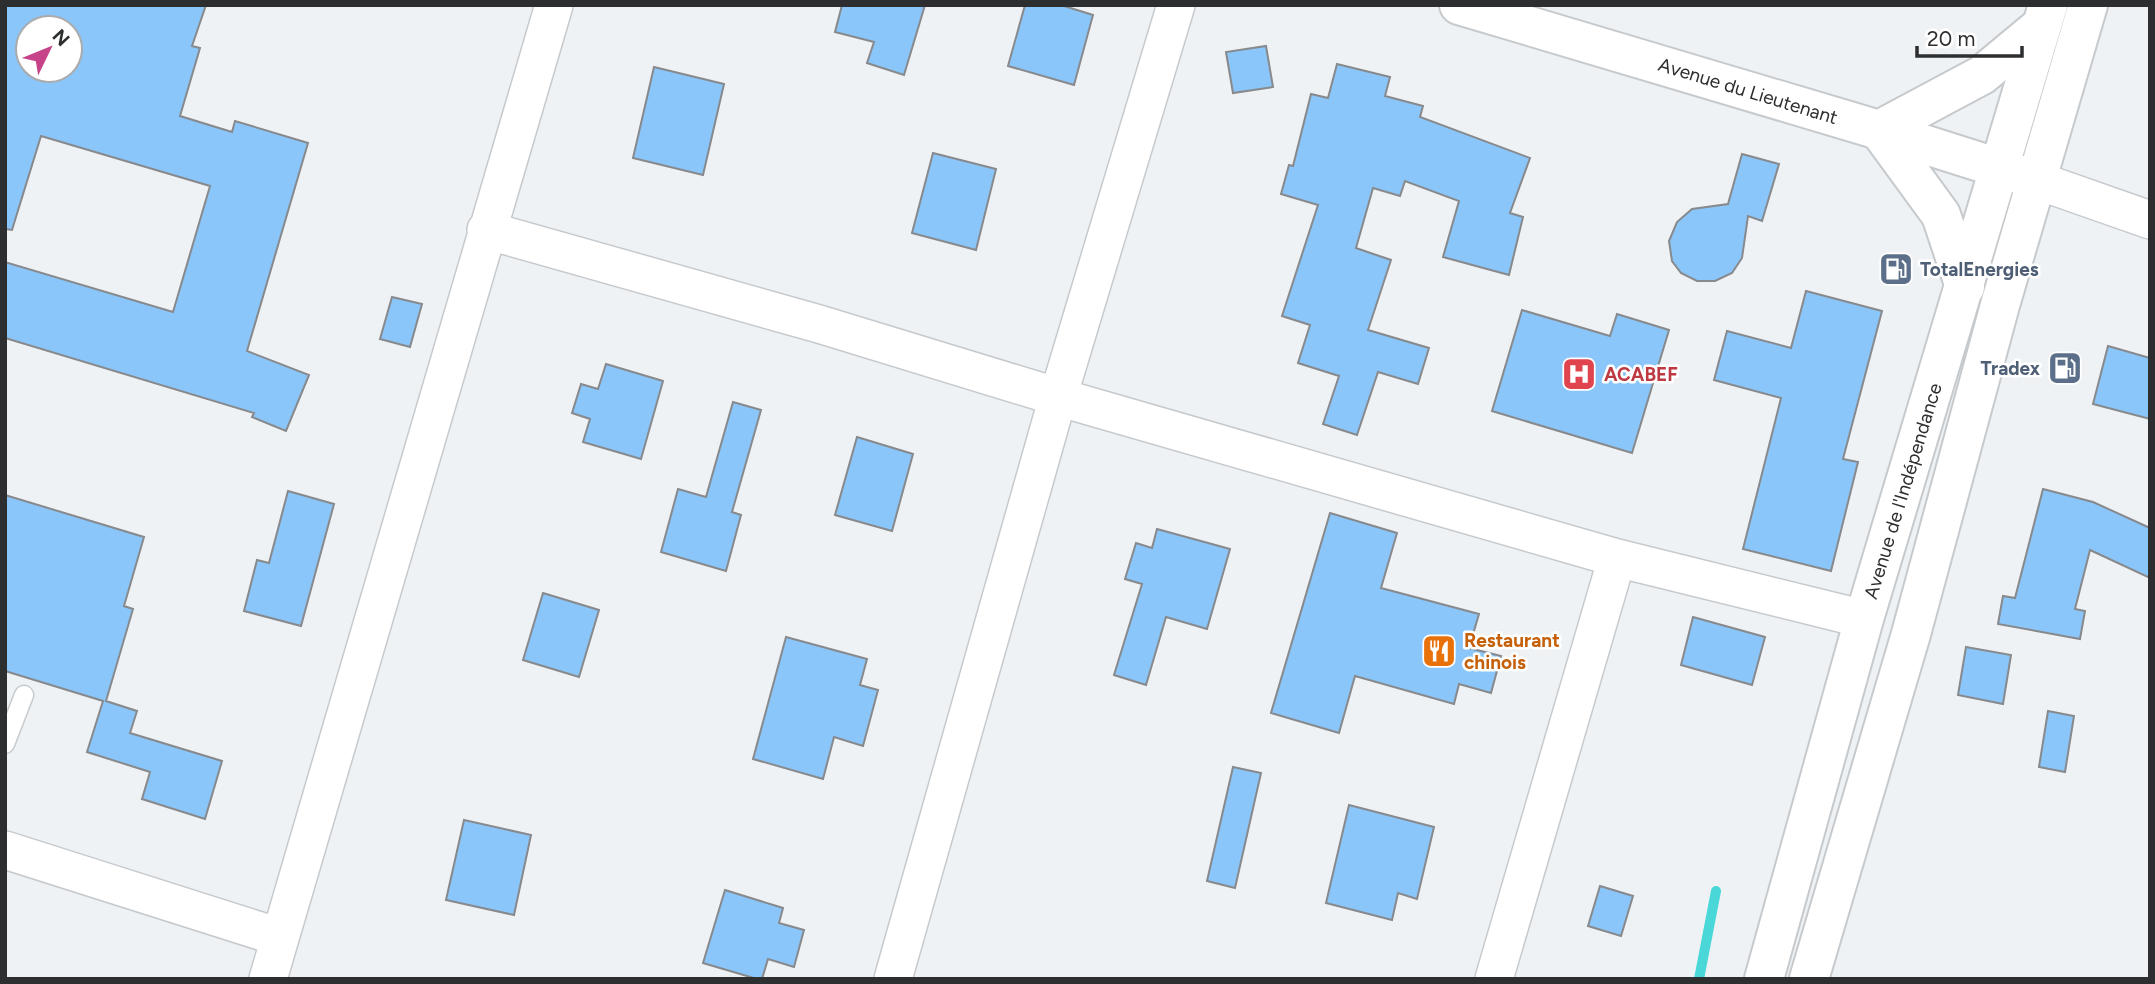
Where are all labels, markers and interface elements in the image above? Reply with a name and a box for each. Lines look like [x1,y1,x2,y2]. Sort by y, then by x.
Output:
north arrow [14,14,84,84]
scale bar [1917,14,2022,58]
text: N [48,25,74,51]
text: 20 m [1927,26,1975,51]
street label: Avenue du Lieutenant [1656,53,1840,129]
fuel station icon: TotalEnergies [1877,250,1915,288]
place label: TotalEnergies [1920,258,2039,281]
fuel station icon: Tradex [2046,349,2084,387]
hospital icon: ACABEF [1560,355,1598,393]
place label: Tradex [1981,357,2040,380]
place label: ACABEF [1604,363,1678,386]
street label: Avenue de l'Indépendance [1859,380,1947,602]
place label: Restaurant chinois [1464,629,1560,674]
restaurant icon: Restaurant chinois [1420,632,1458,670]

